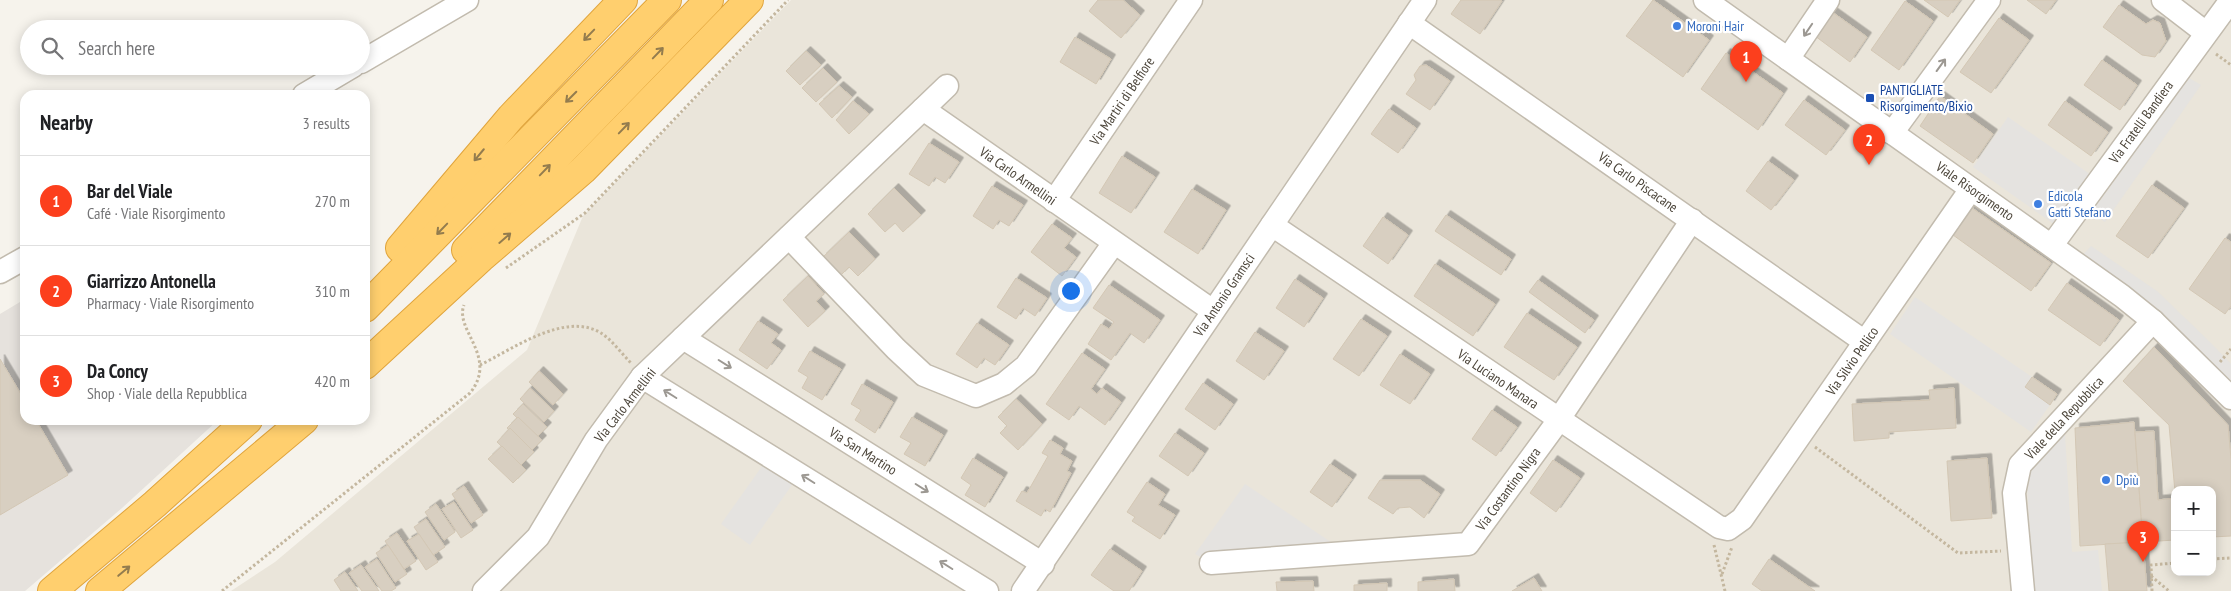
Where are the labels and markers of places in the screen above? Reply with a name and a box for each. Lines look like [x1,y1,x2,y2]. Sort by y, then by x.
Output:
place label: Moroni Hair [1687,17,1744,35]
marker: Moroni Hair [1671,20,1683,32]
pin: 1 [1730,41,1762,82]
place label: PANTIGLIATE Risorgimento/Bixio [1880,81,1973,115]
marker: PANTIGLIATE Risorgimento/Bixio [1864,92,1876,104]
pin: 2 [1853,124,1885,165]
place label: Edicola Gatti Stefano [2048,187,2111,221]
marker: Edicola Gatti Stefano [2032,198,2044,210]
place label: Dpiù [2116,471,2139,489]
marker: Dpiù [2100,474,2112,486]
pin: 3 [2127,521,2159,562]

